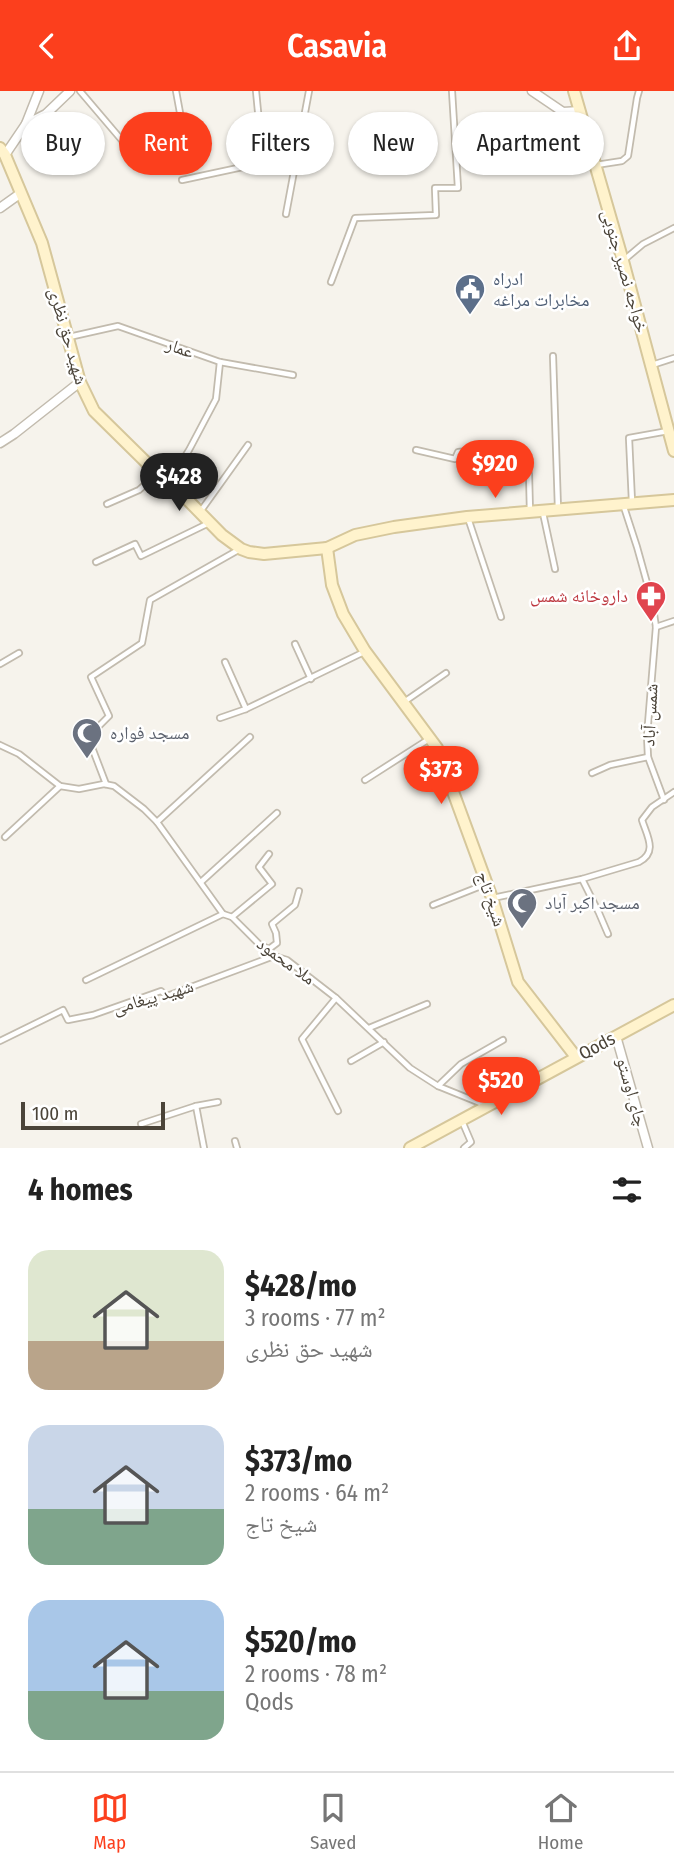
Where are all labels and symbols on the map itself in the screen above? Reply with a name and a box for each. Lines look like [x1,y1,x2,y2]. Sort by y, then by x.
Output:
street label: خواجه نصیر جنوبی [597,207,653,335]
place label: ادراه مخابرات مراغه [493,268,589,311]
public building icon: ادراه مخابرات مراغه [453,272,487,316]
street label: شهید حق نظری [44,285,92,387]
street label: عمار [162,333,197,363]
pin: $920 [454,441,536,500]
pin: $428 [138,453,220,513]
pharmacy icon: داروخانه شمس [634,579,668,623]
place label: داروخانه شمس [530,585,628,607]
street label: شمس آباد [637,683,663,747]
mosque icon: مسجد فواره [70,716,104,760]
place label: مسجد فواره [110,722,189,744]
pin: $373 [400,747,482,806]
street label: شیخ تاج [470,869,511,930]
mosque icon: مسجد اکبر آباد [505,886,539,930]
place label: مسجد اکبر آباد [545,892,640,914]
street label: ملا محمود [252,932,320,990]
street label: شهید پیغامی [110,975,196,1019]
street label: Qods [575,1027,619,1065]
street label: چای اوستو [612,1055,652,1129]
pin: $520 [460,1058,542,1117]
scale bar [21,1099,164,1131]

